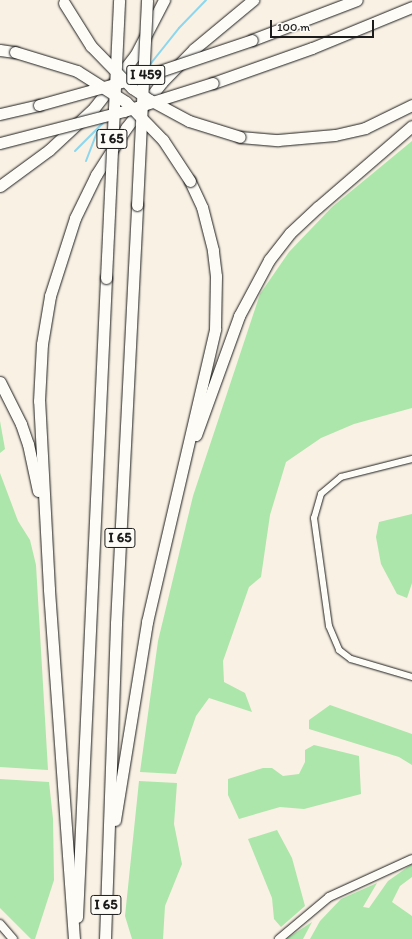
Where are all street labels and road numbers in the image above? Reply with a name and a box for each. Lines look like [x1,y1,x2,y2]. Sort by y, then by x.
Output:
road number: I 459 [126,63,166,87]
road number: I 65 [96,127,128,151]
road number: I 65 [104,526,136,550]
road number: I 65 [90,893,122,917]

